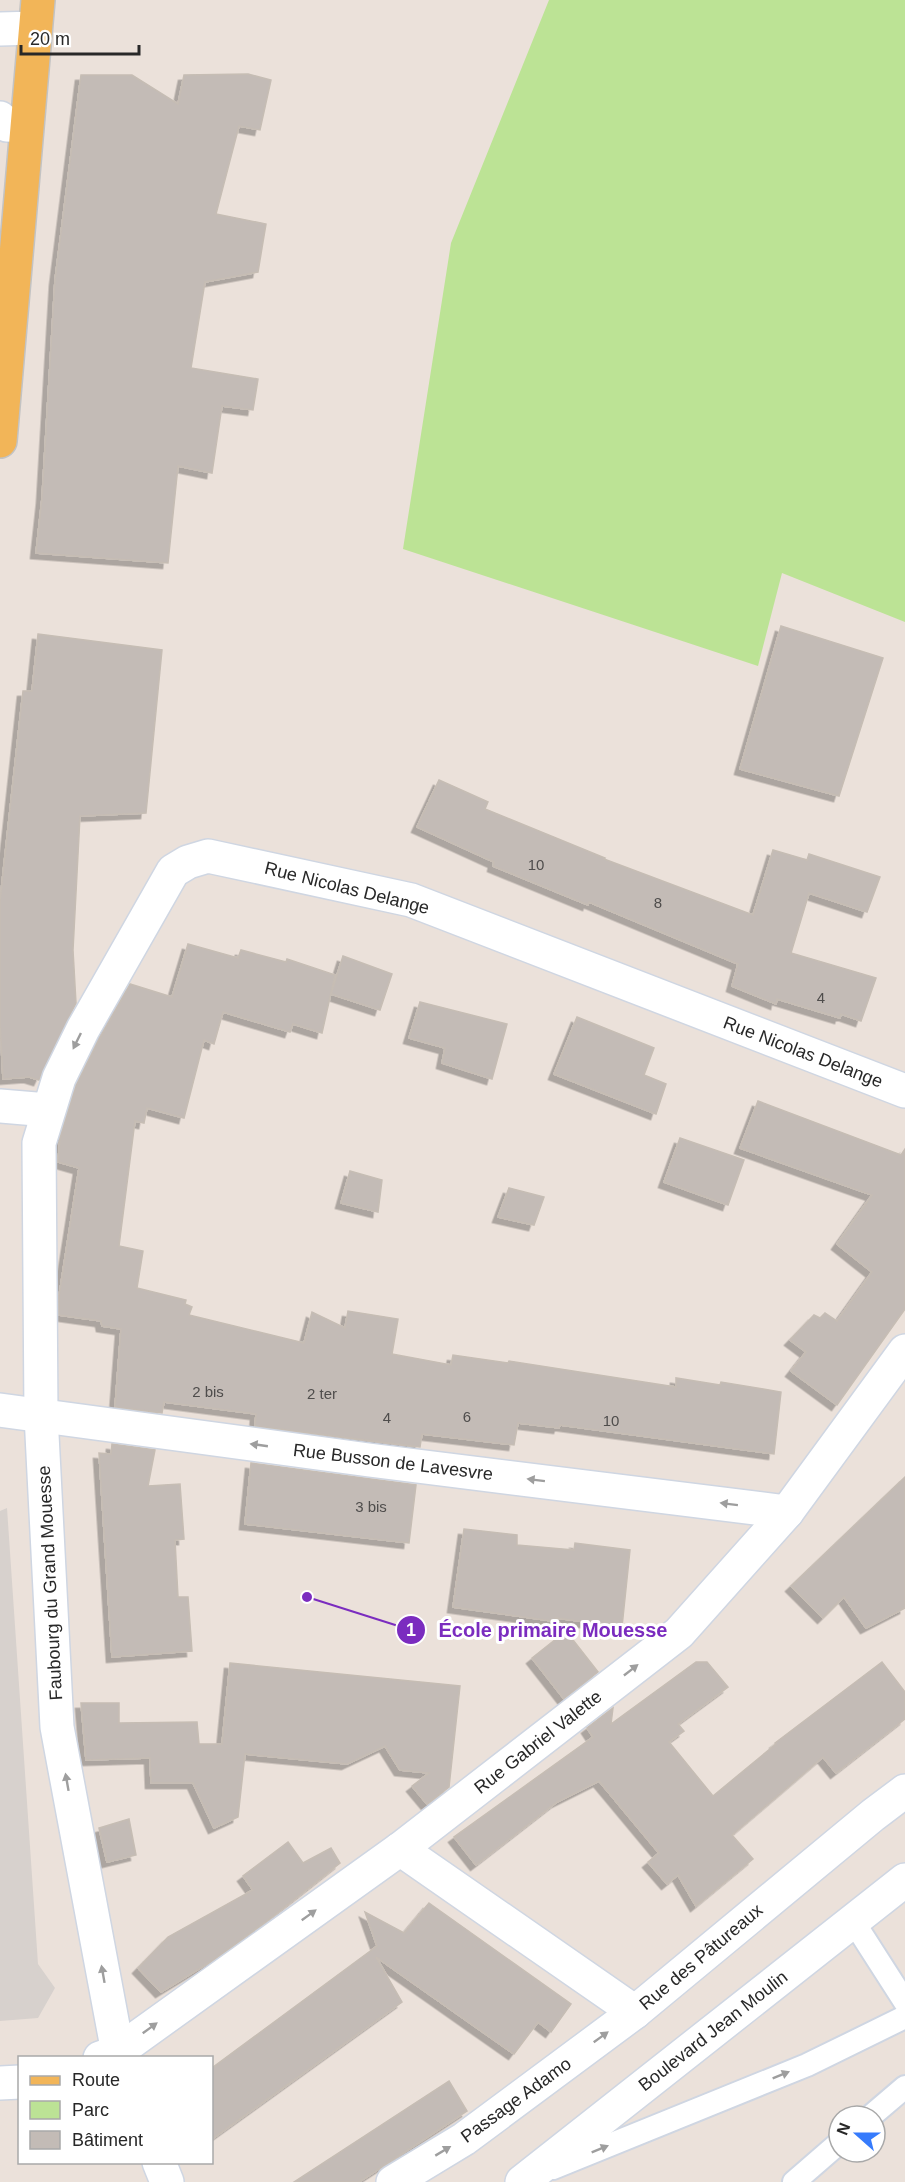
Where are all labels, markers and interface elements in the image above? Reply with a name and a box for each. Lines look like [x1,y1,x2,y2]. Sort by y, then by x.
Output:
scale bar [21,18,140,56]
text: 20 m [30,29,70,49]
house number: 10 [528,856,544,873]
street label: Rue Nicolas Delange [263,858,431,918]
house number: 8 [654,894,662,911]
house number: 4 [817,989,825,1006]
street label: Rue Nicolas Delange [720,1012,886,1092]
one-way arrow [72,1032,81,1049]
house number: 2 bis [192,1383,224,1400]
house number: 2 ter [307,1385,337,1402]
house number: 6 [463,1408,471,1425]
house number: 4 [383,1409,391,1426]
house number: 10 [603,1412,619,1429]
one-way arrow [249,1440,268,1449]
street label: Rue Busson de Lavesvre [292,1440,494,1484]
street label: Faubourg du Grand Mouesse [34,1465,66,1701]
one-way arrow [526,1476,545,1485]
house number: 3 bis [355,1498,387,1515]
one-way arrow [720,1499,739,1509]
callout: École primaire Mouesse [396,1611,679,1649]
text: École primaire Mouesse [439,1619,667,1641]
text: 1 [406,1620,416,1640]
one-way arrow [623,1663,639,1676]
street label: Rue Gabriel Valette [470,1686,606,1798]
one-way arrow [63,1772,72,1791]
street label: Rue des Pâtureaux [636,1900,766,2014]
one-way arrow [300,1909,316,1921]
one-way arrow [98,1964,107,1983]
street label: Boulevard Jean Moulin [635,1967,791,2095]
one-way arrow [142,2022,158,2034]
one-way arrow [594,2032,609,2044]
street label: Passage Adamo [457,2053,575,2147]
legend [18,2056,213,2164]
text: Route [72,2070,120,2090]
one-way arrow [772,2070,790,2080]
text: Parc [72,2100,109,2120]
north arrow [827,2104,887,2164]
text: N [833,2120,853,2137]
text: Bâtiment [72,2130,143,2150]
one-way arrow [591,2143,609,2153]
one-way arrow [435,2146,451,2157]

